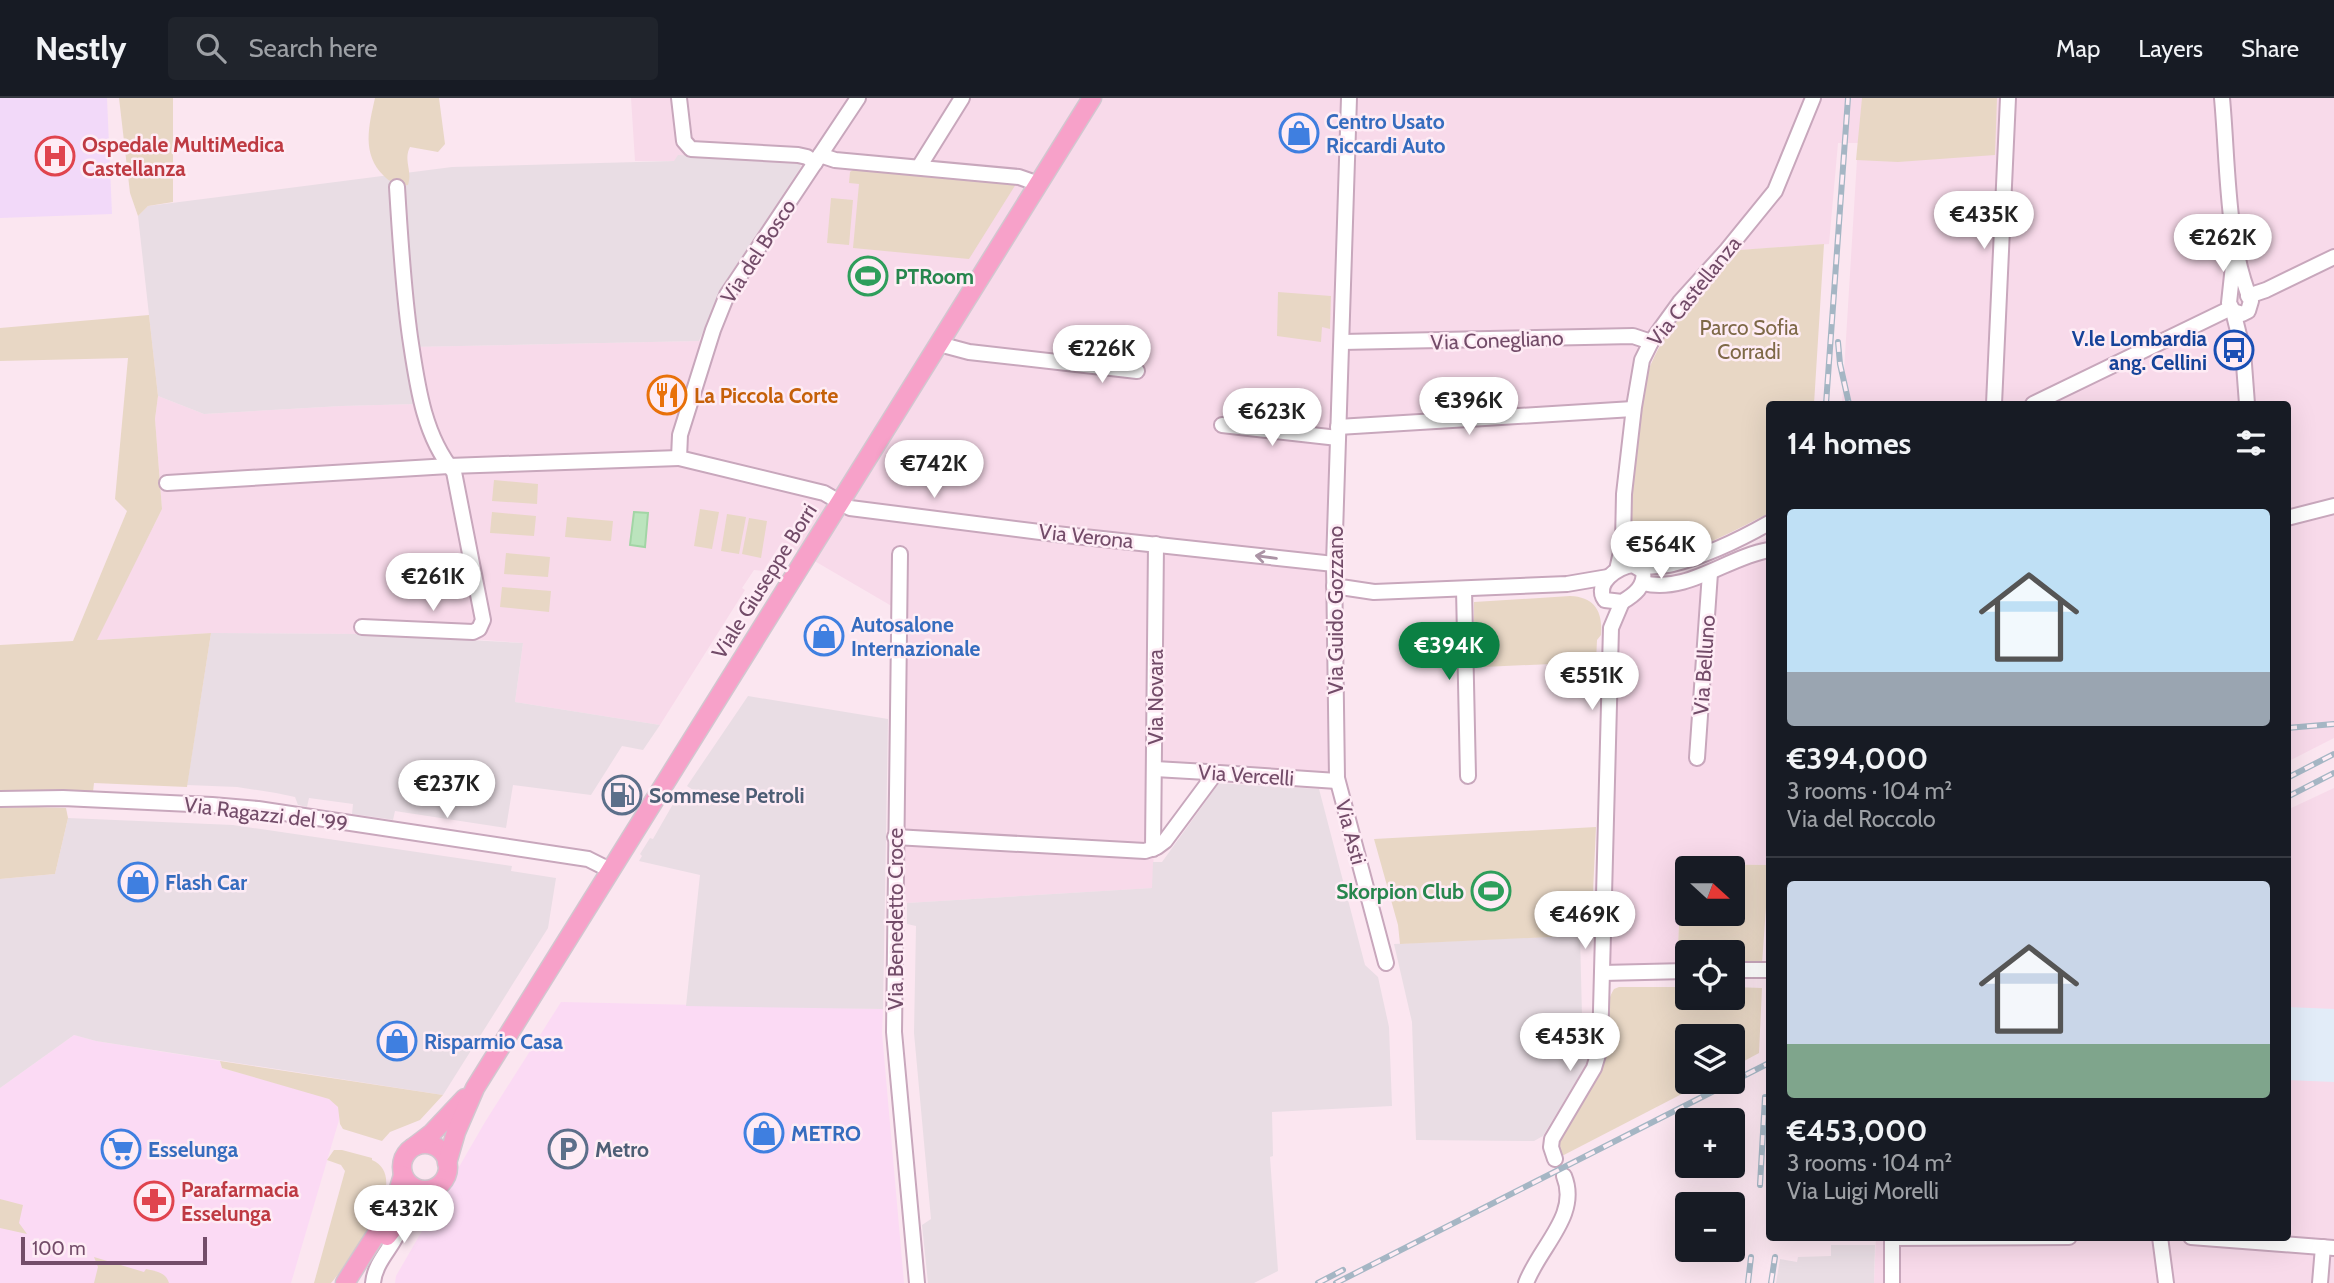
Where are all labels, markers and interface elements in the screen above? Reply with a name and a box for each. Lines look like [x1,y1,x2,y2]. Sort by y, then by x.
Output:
search box [168,17,658,80]
text: Nestly [35,28,126,68]
icon: search [192,29,230,67]
text: Search here [248,32,378,64]
text: Map [2056,34,2100,63]
text: Layers [2138,34,2203,63]
text: Share [2241,34,2299,63]
place label: Centro Usato Riccardi Auto [1326,109,1446,158]
shop icon: Centro Usato Riccardi Auto [1278,112,1320,154]
place label: Ospedale MultiMedica Castellanza [82,132,285,181]
hospital icon: Ospedale MultiMedica Castellanza [34,135,76,177]
pin: €435K [1935,192,2033,251]
street label: Via del Bosco [715,194,801,308]
text: €435K [1950,200,2018,228]
pin: €262K [2174,214,2272,274]
text: €262K [2190,223,2256,251]
street label: Via Castellanza [1642,231,1746,351]
sports icon: PTRoom [847,255,889,297]
place label: PTRoom [895,264,974,289]
park label: Parco Sofia Corradi [1699,315,1799,364]
street label: Via Conegliano [1430,325,1564,355]
pin: €226K [1053,326,1151,385]
place label: V.le Lombardia ang. Cellini [2072,326,2208,375]
bus stop icon: V.le Lombardia ang. Cellini [2213,329,2255,371]
text: €226K [1069,334,1135,362]
restaurant icon: La Piccola Corte [646,374,688,416]
pin: €396K [1420,378,1518,437]
place label: La Piccola Corte [694,383,838,408]
text: €396K [1435,386,1503,414]
pin: €623K [1223,388,1321,448]
text: €623K [1239,397,1305,425]
icon: filters [2232,424,2270,462]
text: 14 homes [1787,425,1911,462]
pin: €742K [885,440,983,500]
text: €742K [901,449,967,477]
street label: Viale Giuseppe Borri [706,499,822,663]
street label: Via Verona [1037,519,1135,553]
pin: €564K [1612,522,1710,581]
street label: Via Guido Gozzano [1323,526,1348,694]
text: €564K [1627,530,1695,558]
one-way arrow [1255,550,1278,563]
pin: €261K [384,554,482,613]
icon: home [1966,554,2092,680]
text: €261K [402,562,464,590]
place label: Autosalone Internazionale [851,612,981,661]
street label: Via Belluno [1688,614,1720,716]
shop icon: Autosalone Internazionale [803,615,845,657]
pin: €394K [1400,622,1498,682]
text: €394K [1415,631,1483,659]
street label: Via Novara [1143,649,1168,745]
pin: €551K [1543,652,1641,712]
text: €551K [1561,661,1623,689]
text: €394,000 [1787,740,1928,777]
street label: Via Vercelli [1197,759,1295,791]
pin: €237K [398,760,496,820]
text: €237K [414,769,480,797]
fuel station icon: Sommese Petroli [601,774,643,816]
text: 3 rooms · 104 m² [1787,777,1952,805]
place label: Sommese Petroli [649,783,804,808]
street label: Via Ragazzi del '99 [183,792,349,836]
street label: Via Asti [1330,797,1372,867]
text: Via del Roccolo [1787,805,1936,833]
street label: Via Benedetto Croce [883,828,908,1010]
north arrow [1675,856,1745,926]
map controls [1675,856,1745,1262]
shop icon: Flash Car [117,861,159,903]
place label: Flash Car [165,870,247,895]
sports icon: Skorpion Club [1470,870,1512,912]
place label: Skorpion Club [1336,879,1464,904]
pin: €469K [1536,892,1634,951]
text: €469K [1550,900,1620,928]
icon: home [1966,926,2092,1052]
button: locate [1675,940,1745,1010]
pin: €453K [1521,1014,1619,1073]
shop icon: Risparmio Casa [376,1020,418,1062]
text: €453K [1536,1022,1604,1050]
button: layers [1675,1024,1745,1094]
place label: Risparmio Casa [424,1029,563,1054]
button: + [1675,1108,1745,1178]
shop icon: METRO [743,1112,785,1154]
text: €453,000 [1787,1112,1927,1149]
place label: METRO [791,1121,861,1146]
supermarket icon: Esselunga [100,1128,142,1170]
parking icon: Metro [547,1128,589,1170]
place label: Esselunga [148,1137,239,1162]
place label: Metro [595,1137,649,1162]
text: 3 rooms · 104 m² [1787,1149,1952,1177]
place label: Parafarmacia Esselunga [181,1177,300,1226]
text: Via Luigi Morelli [1787,1177,1939,1205]
pharmacy icon: Parafarmacia Esselunga [133,1180,175,1222]
pin: €432K [355,1186,453,1245]
button: − [1675,1192,1745,1262]
text: €432K [370,1194,438,1222]
scale bar [21,1234,206,1266]
text: 100 m [32,1237,86,1260]

